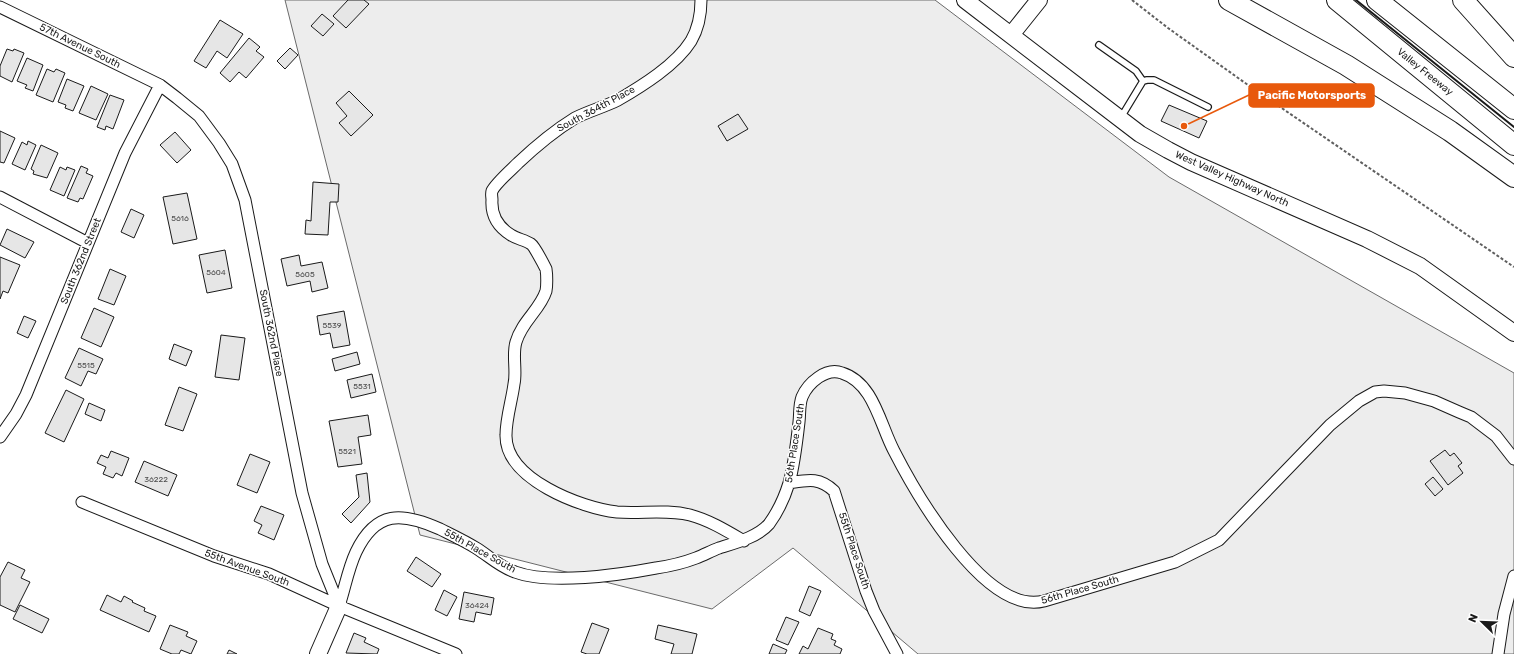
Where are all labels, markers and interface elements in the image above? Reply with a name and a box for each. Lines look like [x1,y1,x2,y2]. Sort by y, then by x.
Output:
street label: 57th Avenue South [37,21,123,71]
street label: Valley Freeway [1395,46,1456,99]
street label: South 364th Place [555,83,637,135]
callout: Pacific Motorsports [1249,84,1374,107]
text: Pacific Motorsports [1258,89,1366,102]
street label: West Valley Highway North [1173,148,1291,210]
house number: 5616 [171,214,189,223]
street label: South 362nd Street [58,216,104,306]
house number: 5604 [206,268,226,277]
house number: 5605 [295,270,315,279]
street label: South 362nd Place [257,289,285,378]
house number: 5539 [322,321,342,330]
house number: 5515 [77,361,95,370]
house number: 5531 [353,382,371,391]
street label: 56th Place South [783,402,807,484]
house number: 5521 [338,447,356,456]
house number: 36222 [144,475,168,484]
street label: 55th Place South [836,511,872,591]
street label: 55th Place South [442,526,518,576]
street label: 55th Avenue South [203,547,291,589]
street label: 56th Place South [1040,573,1120,607]
house number: 36424 [465,601,489,610]
north arrow [1462,602,1502,642]
text: N [1466,612,1481,624]

